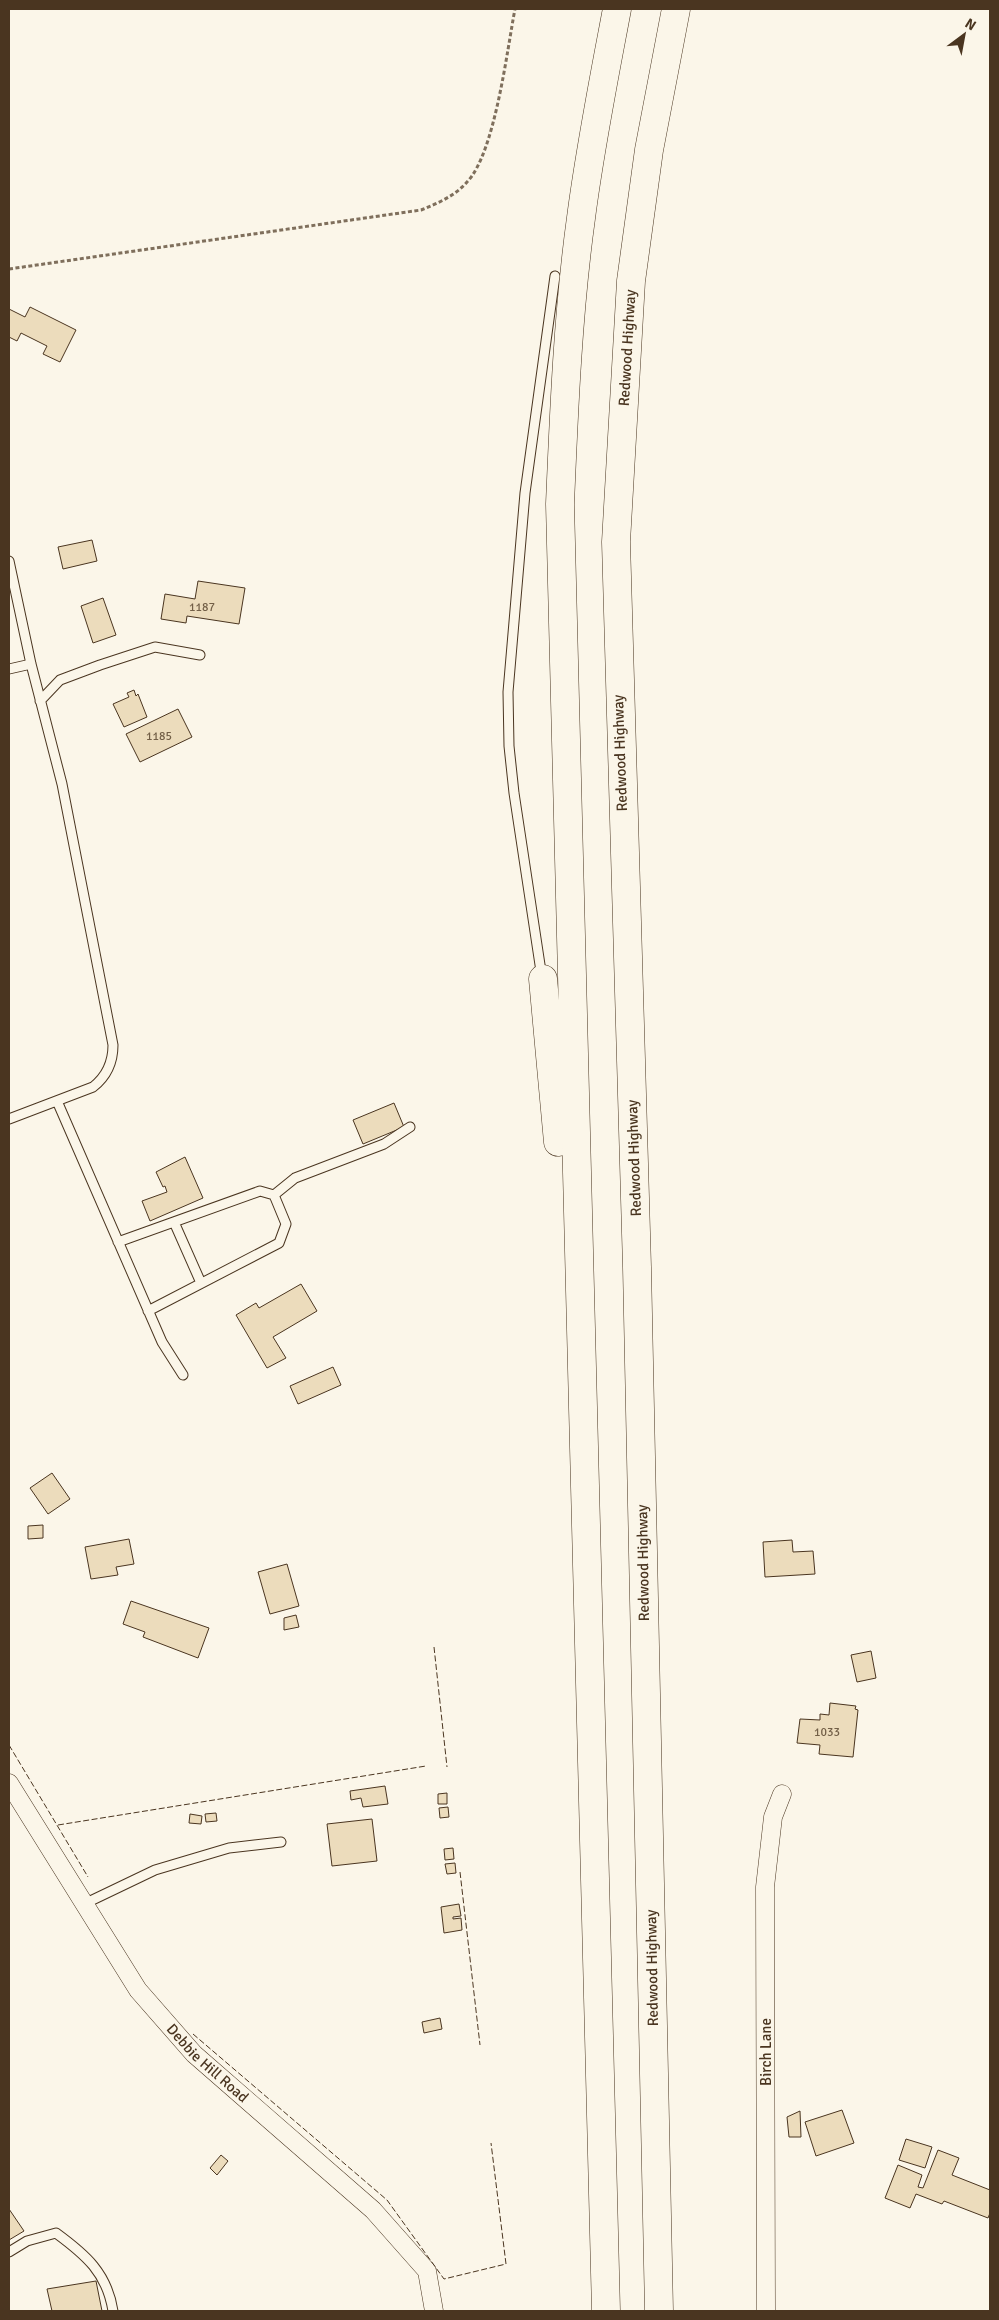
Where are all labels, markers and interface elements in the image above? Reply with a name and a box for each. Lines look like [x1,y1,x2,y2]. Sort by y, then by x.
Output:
north arrow [939,10,989,60]
text: N [962,15,979,34]
street label: Redwood Highway [615,289,639,407]
house number: 1187 [189,600,215,615]
street label: Redwood Highway [609,694,631,812]
house number: 1185 [146,729,172,744]
street label: Redwood Highway [623,1099,645,1217]
street label: Redwood Highway [633,1504,653,1622]
house number: 1033 [814,1725,840,1740]
street label: Redwood Highway [642,1909,662,2027]
street label: Birch Lane [757,2018,775,2086]
street label: Debbie Hill Road [163,2020,252,2106]

